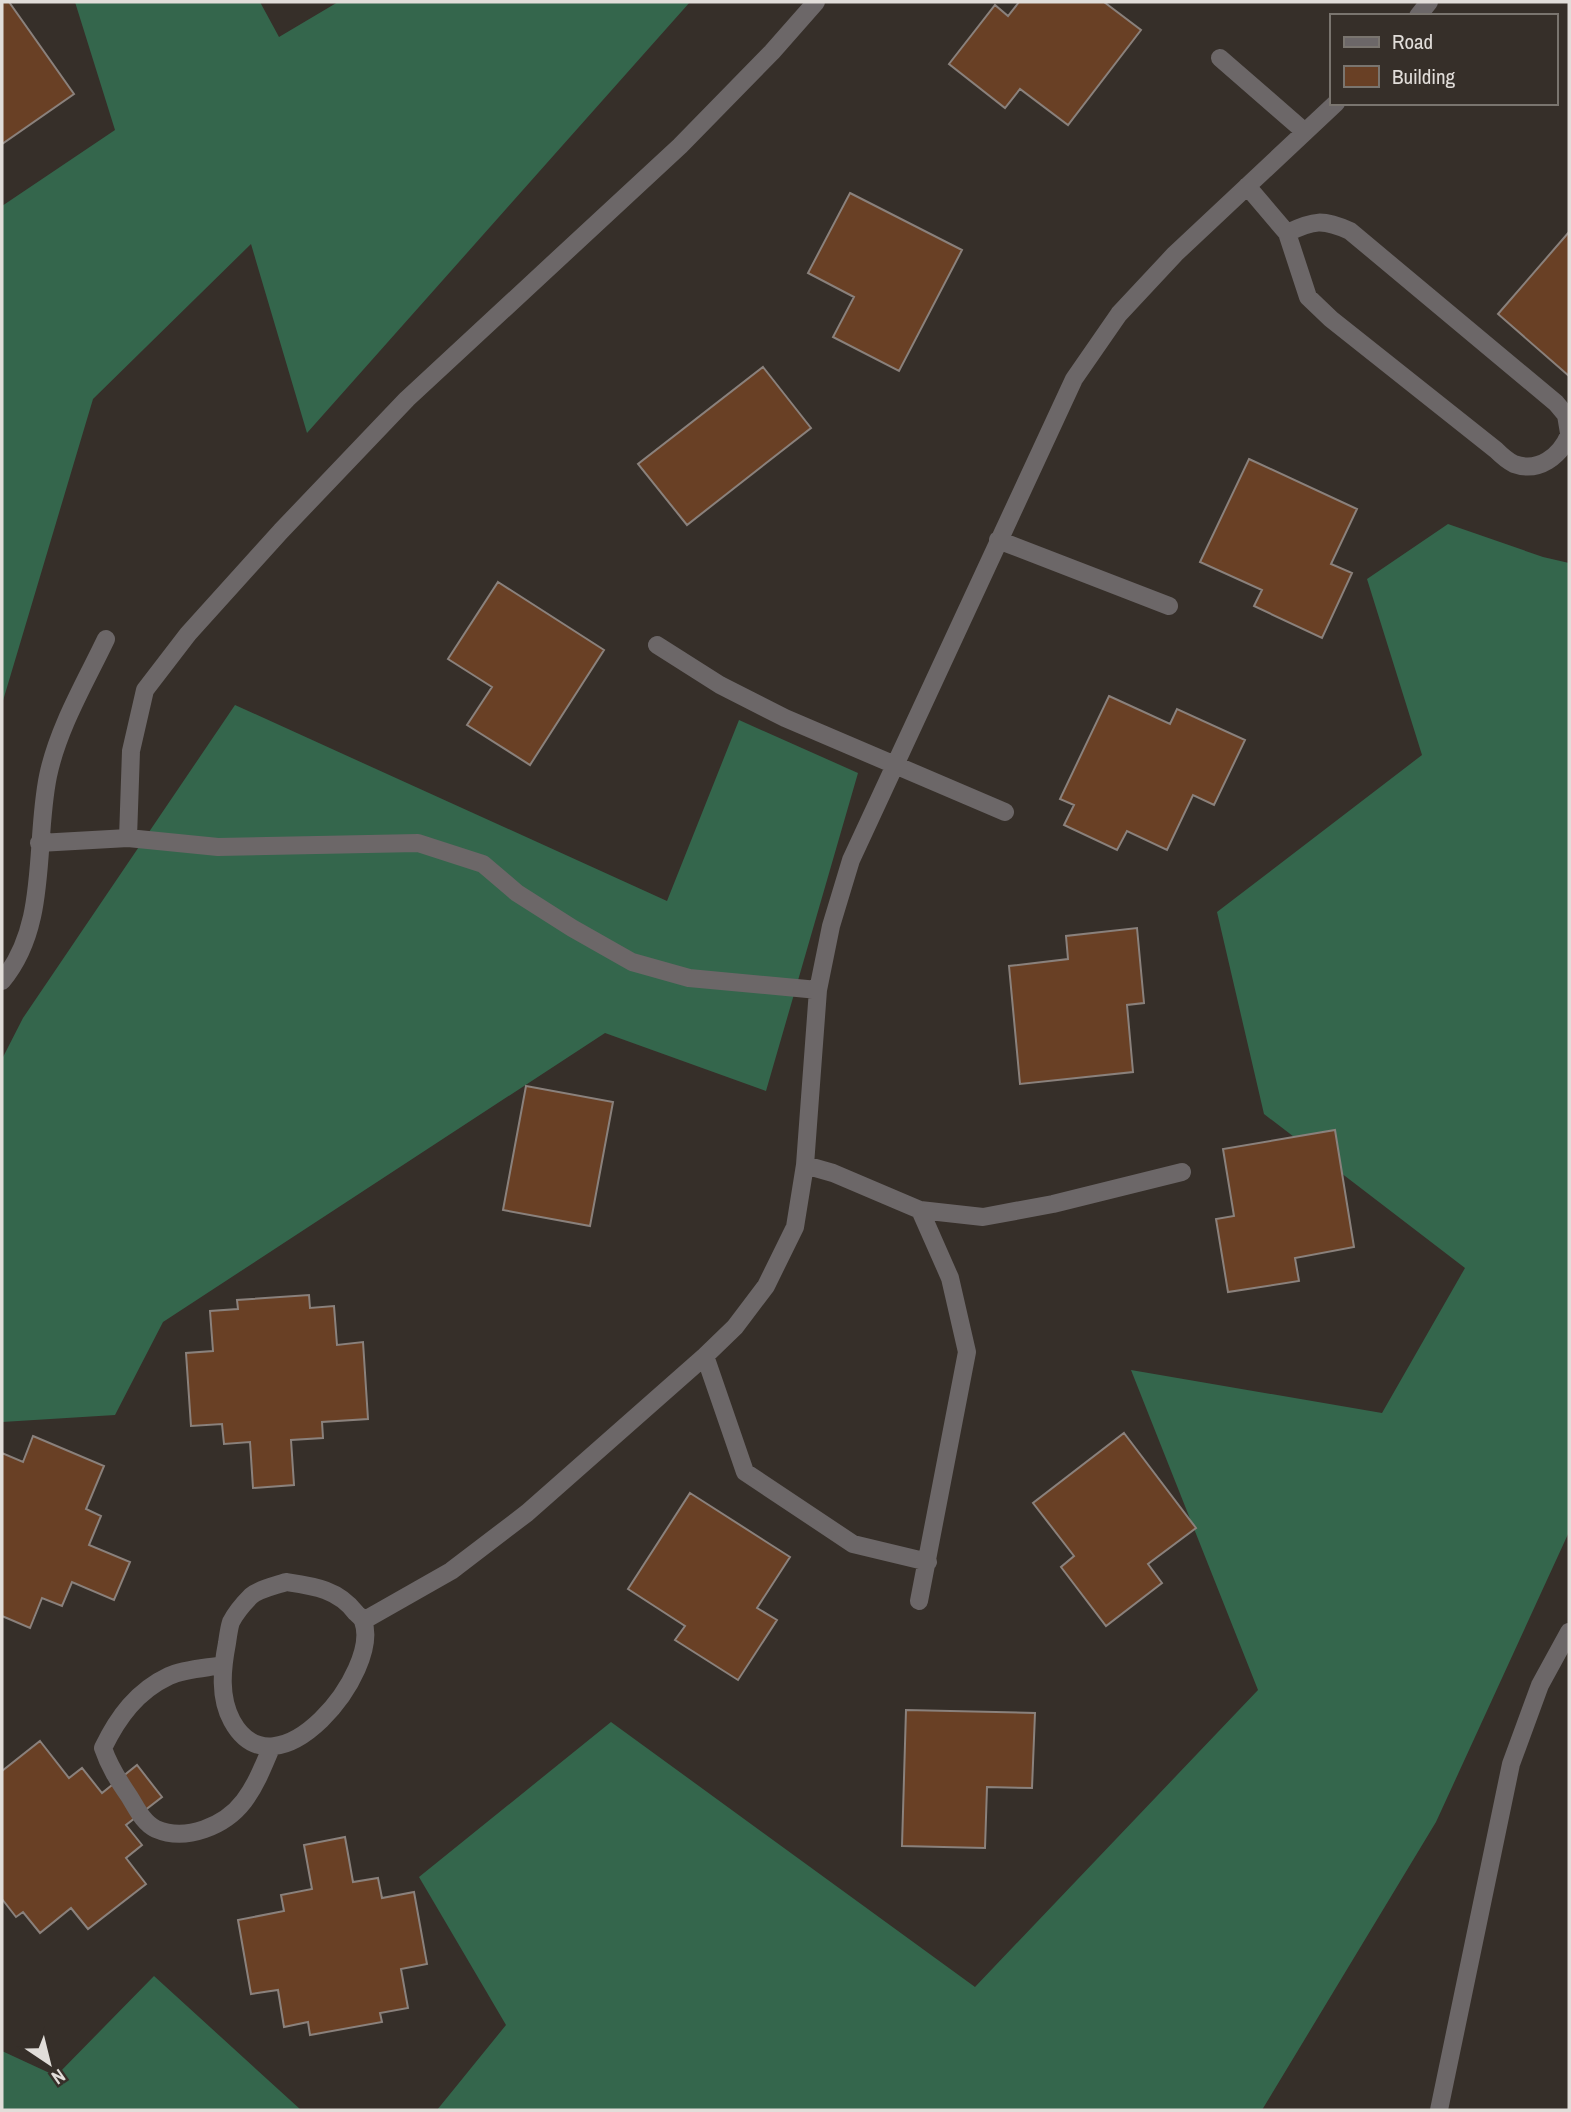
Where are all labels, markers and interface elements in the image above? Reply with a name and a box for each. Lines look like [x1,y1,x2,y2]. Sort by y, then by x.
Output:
legend [1330,14,1557,105]
text: Road [1392,27,1433,56]
text: Building [1392,62,1456,91]
north arrow [14,2028,84,2098]
text: N [47,2063,71,2091]

